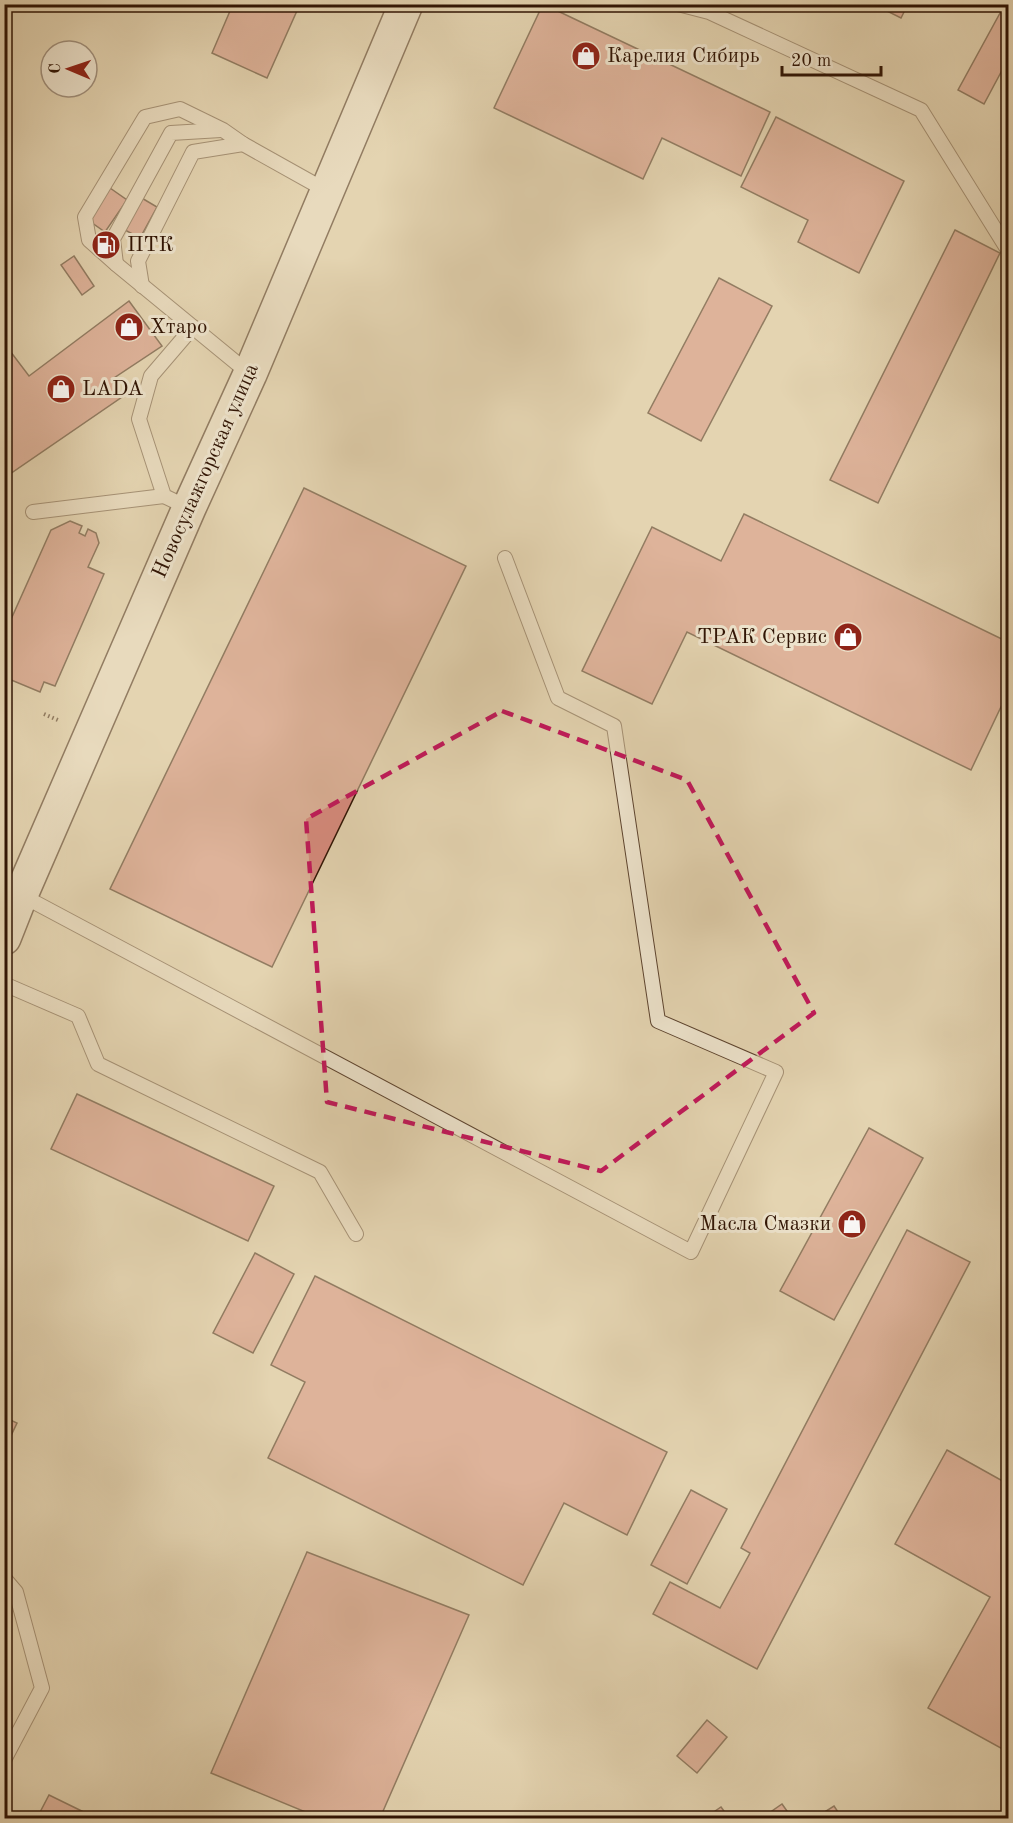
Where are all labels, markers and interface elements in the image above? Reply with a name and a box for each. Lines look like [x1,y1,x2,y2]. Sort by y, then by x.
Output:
north arrow [39,39,99,99]
scale bar [782,39,881,77]
shop icon: Карелия Сибирь [570,40,602,72]
place label: Карелия Сибирь [607,46,760,67]
text: 20 m [791,52,831,70]
text: С [48,63,64,74]
fuel station icon: ПТК [90,229,122,261]
place label: ПТК [127,235,174,256]
shop icon: Хтаро [113,311,145,343]
place label: Хтаро [150,317,207,338]
street label: Новосулажгорская улица [149,361,263,581]
shop icon: LADA [45,373,77,405]
place label: LADA [82,379,143,400]
shop icon: ТРАК Сервис [832,621,864,653]
place label: ТРАК Сервис [697,627,827,648]
shop icon: Масла Смазки [836,1208,868,1240]
place label: Масла Смазки [700,1214,831,1235]

